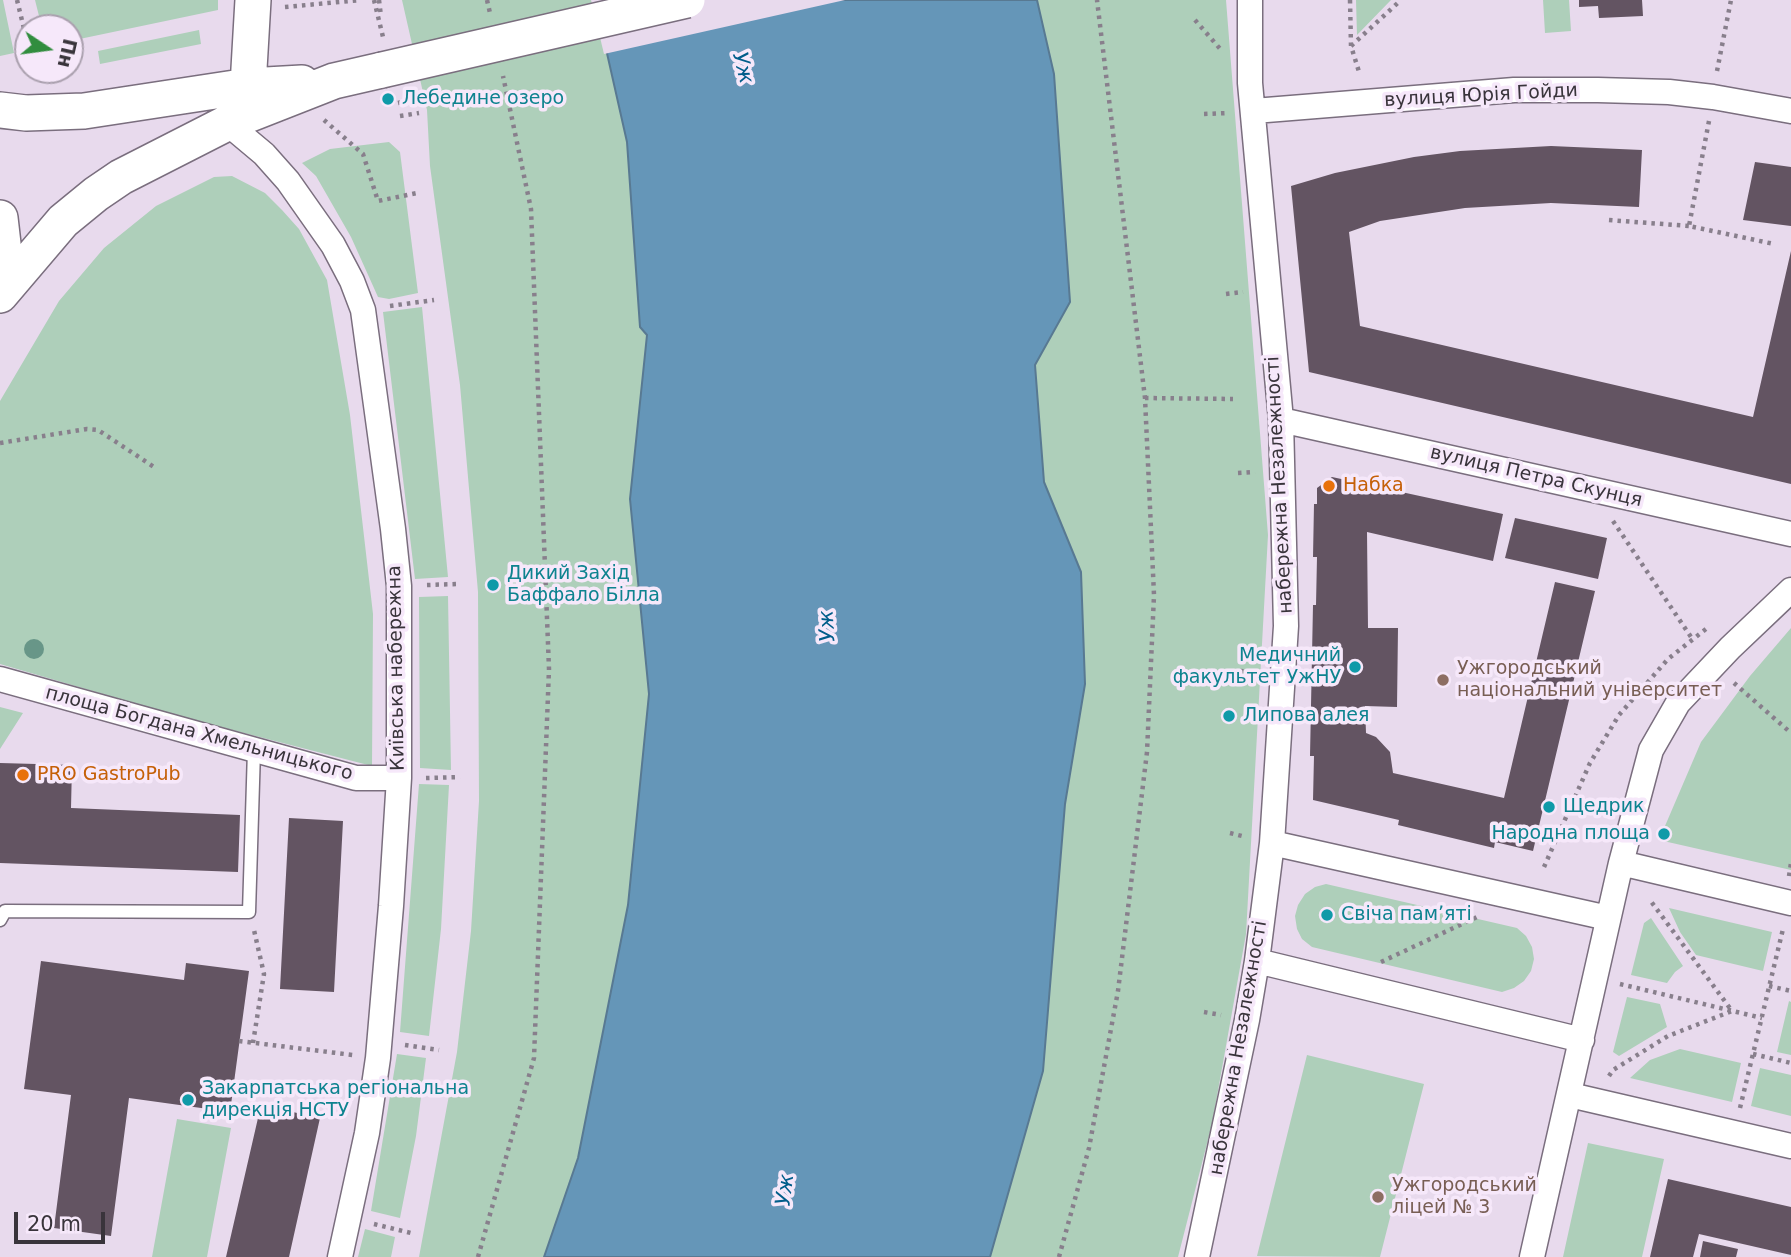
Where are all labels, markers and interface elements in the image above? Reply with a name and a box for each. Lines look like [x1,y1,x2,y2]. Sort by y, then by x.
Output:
north arrow [14,14,84,84]
text: Пн [54,37,81,70]
water label: Уж [726,50,758,86]
street label: вулиця Юрія Гойди [1384,80,1578,112]
place label: Лебедине озеро [402,88,564,110]
marker: Лебедине озеро [380,91,396,107]
street label: набережна Незалежності [1262,356,1298,614]
street label: вулиця Петра Скунця [1428,441,1644,513]
place label: Набка [1343,475,1404,497]
marker: Набка [1321,478,1337,494]
place label: Дикий Захід Баффало Білла [507,563,660,607]
street label: Київська набережна [384,565,410,771]
marker: Дикий Захід Баффало Білла [485,577,501,593]
water label: Уж [814,609,842,643]
place label: Медичний факультет УжНУ [1173,645,1341,689]
place label: Ужгородський національний університет [1457,658,1722,702]
marker: Медичний факультет УжНУ [1347,659,1363,675]
marker: Ужгородський національний університет [1435,672,1451,688]
street label: площа Богдана Хмельницького [43,682,355,786]
place label: Липова алея [1243,705,1369,727]
marker: Липова алея [1221,708,1237,724]
place label: PRO GastroPub [37,764,181,786]
marker: PRO GastroPub [15,767,31,783]
place label: Щедрик [1563,796,1644,818]
marker: Щедрик [1541,799,1557,815]
place label: Народна площа [1491,823,1650,845]
marker: Народна площа [1656,826,1672,842]
place label: Свіча памʼяті [1341,904,1472,926]
marker: Свіча памʼяті [1319,907,1335,923]
street label: набережна Незалежності [1205,919,1273,1177]
place label: Закарпатська регіональна дирекція НСТУ [202,1078,469,1122]
marker: Закарпатська регіональна дирекція НСТУ [180,1092,196,1108]
water label: Уж [772,1173,800,1207]
place label: Ужгородський ліцей № 3 [1392,1175,1537,1219]
marker: Ужгородський ліцей № 3 [1370,1189,1386,1205]
scale bar [18,1198,108,1242]
text: 20 m [27,1212,81,1236]

